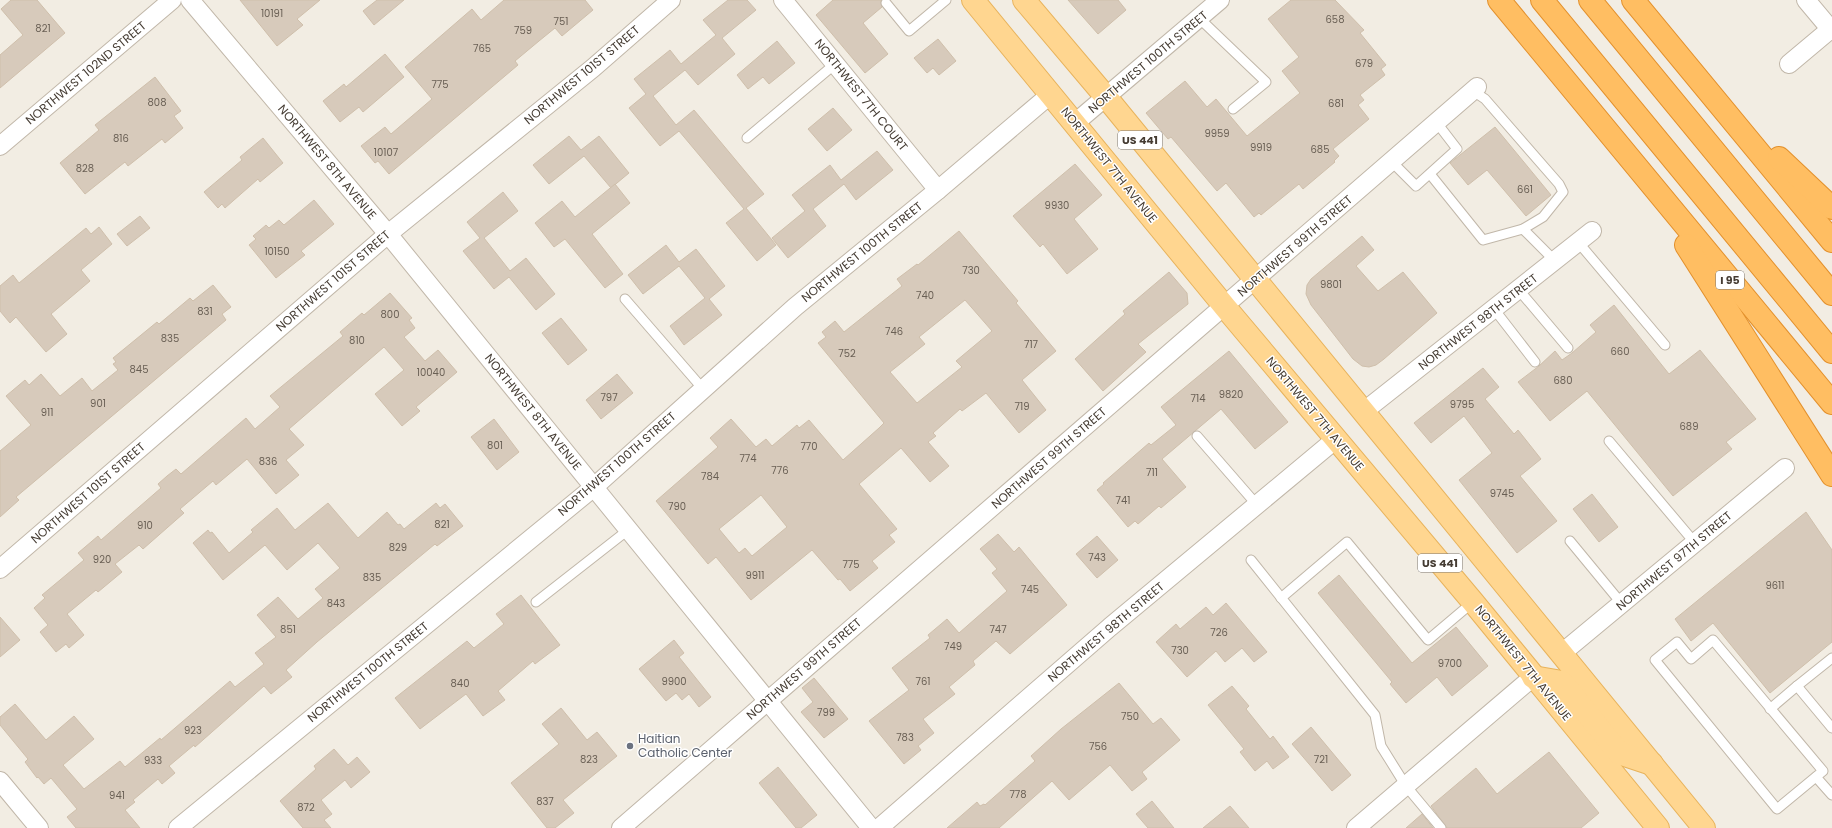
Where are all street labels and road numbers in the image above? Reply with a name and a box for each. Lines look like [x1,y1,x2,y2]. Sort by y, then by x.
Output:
street label: NORTHWEST 100TH STREET [1084,6,1211,117]
street label: NORTHWEST 102ND STREET [22,17,150,128]
street label: NORTHWEST 101ST STREET [520,21,644,128]
street label: NORTHWEST 7TH COURT [811,35,912,155]
street label: NORTHWEST 8TH AVENUE [274,101,381,223]
street label: NORTHWEST 7TH AVENUE [1057,103,1161,226]
road number: US 441 [1118,131,1162,149]
street label: NORTHWEST 99TH STREET [1234,191,1356,300]
street label: NORTHWEST 100TH STREET [798,197,926,306]
street label: NORTHWEST 101ST STREET [272,226,394,335]
street label: NORTHWEST 98TH STREET [1414,269,1541,374]
road number: I 95 [1716,271,1744,289]
street label: NORTHWEST 8TH AVENUE [481,350,586,473]
street label: NORTHWEST 7TH AVENUE [1263,353,1368,474]
street label: NORTHWEST 99TH STREET [988,403,1110,512]
street label: NORTHWEST 100TH STREET [554,407,680,520]
street label: NORTHWEST 101ST STREET [27,438,149,547]
street label: NORTHWEST 97TH STREET [1612,507,1736,614]
road number: US 441 [1418,554,1462,572]
street label: NORTHWEST 98TH STREET [1044,577,1168,685]
street label: NORTHWEST 7TH AVENUE [1471,601,1575,724]
street label: NORTHWEST 99TH STREET [743,614,865,723]
street label: NORTHWEST 100TH STREET [304,617,432,726]

